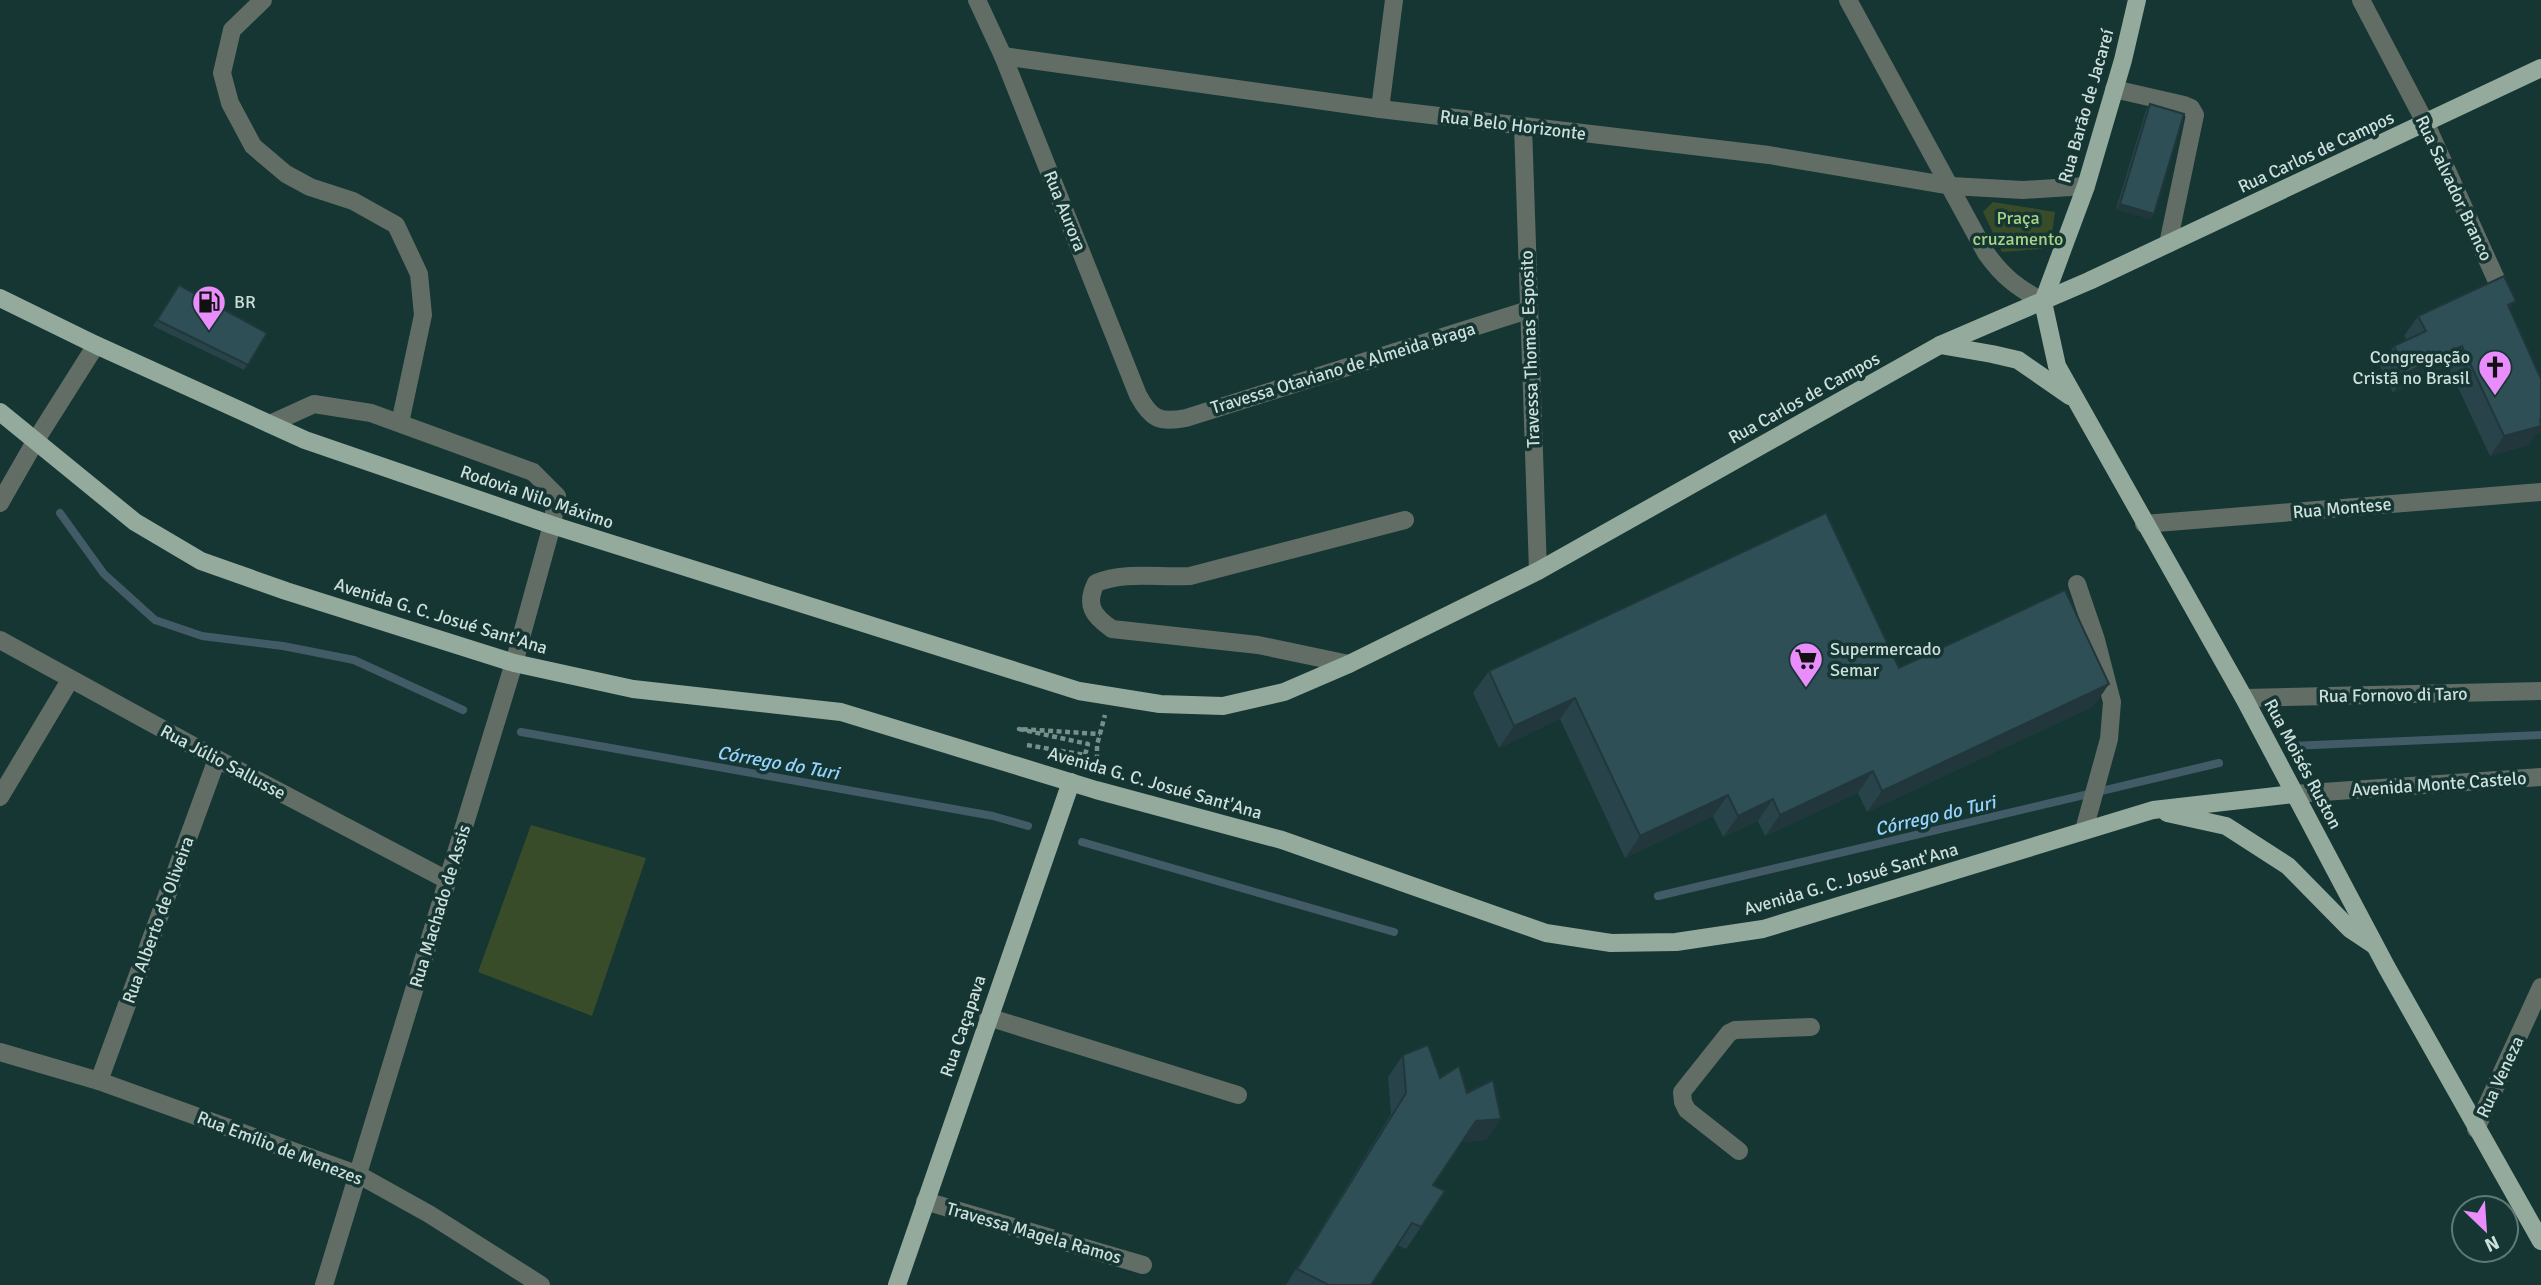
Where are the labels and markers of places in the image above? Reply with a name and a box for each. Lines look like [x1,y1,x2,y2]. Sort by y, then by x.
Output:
fuel station icon: BR [190,283,228,332]
place label: BR [234,291,256,313]
place label: Congregação Cristã no Brasil [2353,346,2470,389]
church icon: Congregação Cristã no Brasil [2476,348,2514,397]
place label: Supermercado Semar [1830,638,1941,681]
supermarket icon: Supermercado Semar [1787,640,1825,689]

